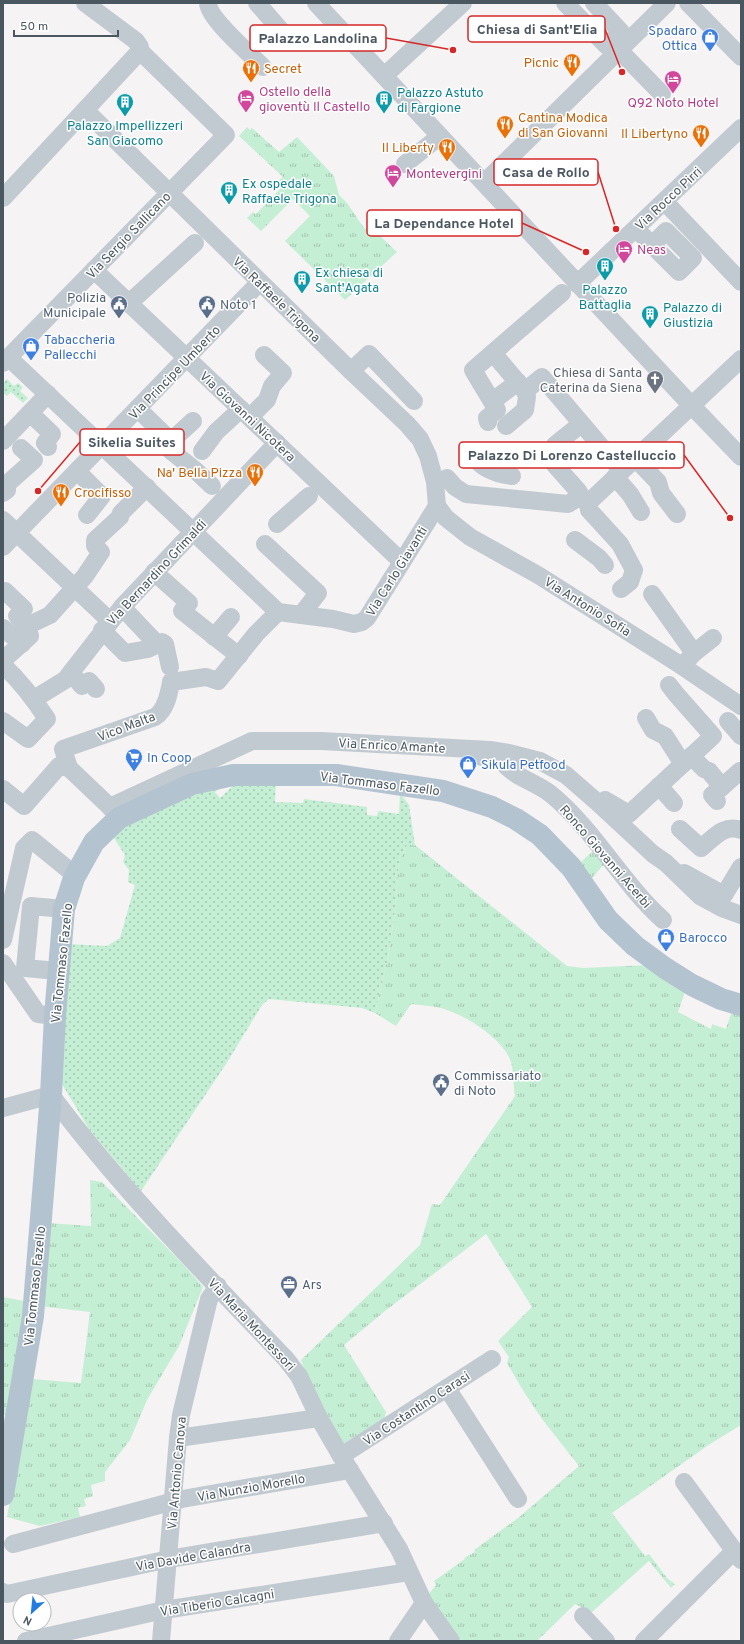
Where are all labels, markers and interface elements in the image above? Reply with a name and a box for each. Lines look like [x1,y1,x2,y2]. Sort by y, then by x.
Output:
scale bar [14,12,118,38]
callout: Chiesa di Sant'Elia [468,16,605,42]
text: 50 m [20,19,48,35]
text: Chiesa di Sant'Elia [477,22,597,39]
place label: Spadaro Ottica [648,24,697,55]
callout: Palazzo Landolina [250,25,386,51]
shop icon: Spadaro Ottica [700,27,720,52]
text: Palazzo Landolina [258,31,378,48]
restaurant icon: Picnic [562,52,582,77]
place label: Picnic [524,56,559,72]
restaurant icon: Secret [241,58,261,83]
place label: Secret [264,62,302,78]
hotel icon: Q92 Noto Hotel [663,69,683,94]
place label: Ostello della gioventù Il Castello [259,85,370,116]
place label: Palazzo Astuto di Fargione [397,86,483,117]
hotel icon: Ostello della gioventù Il Castello [236,88,256,113]
building icon: Palazzo Astuto di Fargione [374,89,394,114]
building icon: Palazzo Impellizzeri San Giacomo [115,92,135,117]
place label: Q92 Noto Hotel [627,96,719,112]
place label: Cantina Modica di San Giovanni [518,111,608,142]
restaurant icon: Cantina Modica di San Giovanni [495,114,515,139]
place label: Palazzo Impellizzeri San Giacomo [67,119,183,150]
restaurant icon: Il Libertyno [691,123,711,148]
place label: Il Libertyno [621,127,688,143]
restaurant icon: Il Liberty [437,137,457,162]
place label: Il Liberty [382,141,434,157]
callout: Casa de Rollo [494,159,598,185]
hotel icon: Montevergini [383,163,403,188]
street label: Via Rocco Pirri [633,164,706,235]
text: Casa de Rollo [502,165,590,182]
place label: Montevergini [406,167,482,183]
place label: Ex ospedale Raffaele Trigona [242,177,336,208]
building icon: Ex ospedale Raffaele Trigona [219,180,239,205]
street label: Via Sergio Sallicano [84,190,175,283]
callout: La Dependance Hotel [367,210,522,236]
text: La Dependance Hotel [374,216,514,233]
hotel icon: Neas [614,239,634,264]
place label: Neas [637,243,666,259]
street label: Via Raffaele Trigona [228,254,323,347]
building icon: Palazzo Battaglia [595,256,615,281]
place label: Ex chiesa di Sant'Agata [315,266,383,297]
building icon: Ex chiesa di Sant'Agata [292,269,312,294]
place label: Palazzo Battaglia [579,283,631,314]
place label: Polizia Municipale [43,291,106,322]
public building icon: Polizia Municipale [109,294,129,319]
public building icon: Noto 1 [197,294,217,319]
place label: Noto 1 [220,298,256,314]
place label: Palazzo di Giustizia [663,301,722,332]
building icon: Palazzo di Giustizia [640,304,660,329]
street label: Via Principe Umberto [126,323,225,424]
place label: Tabaccheria Pallecchi [44,333,115,364]
shop icon: Tabaccheria Pallecchi [21,336,41,361]
place label: Chiesa di Santa Caterina da Siena [540,366,642,397]
street label: Via Giovanni Nicotera [195,369,298,466]
church icon: Chiesa di Santa Caterina da Siena [645,369,665,394]
callout: Sikelia Suites [80,429,184,455]
text: Sikelia Suites [88,435,176,452]
callout: Palazzo Di Lorenzo Castelluccio [459,442,684,468]
text: Palazzo Di Lorenzo Castelluccio [468,448,676,465]
restaurant icon: Na' Bella Pizza [245,462,265,487]
place label: Na' Bella Pizza [157,466,242,482]
restaurant icon: Crocifisso [51,482,71,507]
place label: Crocifisso [74,486,131,502]
street label: Via Bernardino Grimaldi [104,517,211,630]
street label: Via Carlo Giavanti [364,524,432,620]
street label: Via Antonio Sofia [541,575,633,641]
street label: Vico Malta [96,710,158,746]
street label: Via Enrico Amante [338,736,446,758]
supermarket icon: In Coop [124,747,144,772]
place label: In Coop [147,751,192,767]
shop icon: Sikula Petfood [458,754,478,779]
place label: Sikula Petfood [481,758,566,774]
street label: Via Tommaso Fazello [319,770,441,800]
street label: Ronco Giovanni Acerbi [555,802,654,912]
street label: Via Tommaso Fazello [49,902,77,1024]
shop icon: Barocco [656,927,676,952]
place label: Barocco [679,931,727,947]
place label: Commissariato di Noto [454,1069,541,1100]
public building icon: Commissariato di Noto [431,1072,451,1097]
street label: Via Tommaso Fazello [22,1225,50,1347]
office icon: Ars [279,1274,299,1299]
street label: Via Maria Montessori [203,1276,298,1375]
place label: Ars [302,1278,322,1294]
street label: Via Costantino Carasi [361,1369,474,1450]
street label: Via Antonio Canova [165,1416,191,1530]
street label: Via Nunzio Morello [196,1472,307,1506]
street label: Via Davide Calandra [135,1540,252,1576]
street label: Via Tiberio Calcagni [159,1587,276,1621]
north arrow [12,1592,52,1632]
text: N [21,1612,35,1628]

